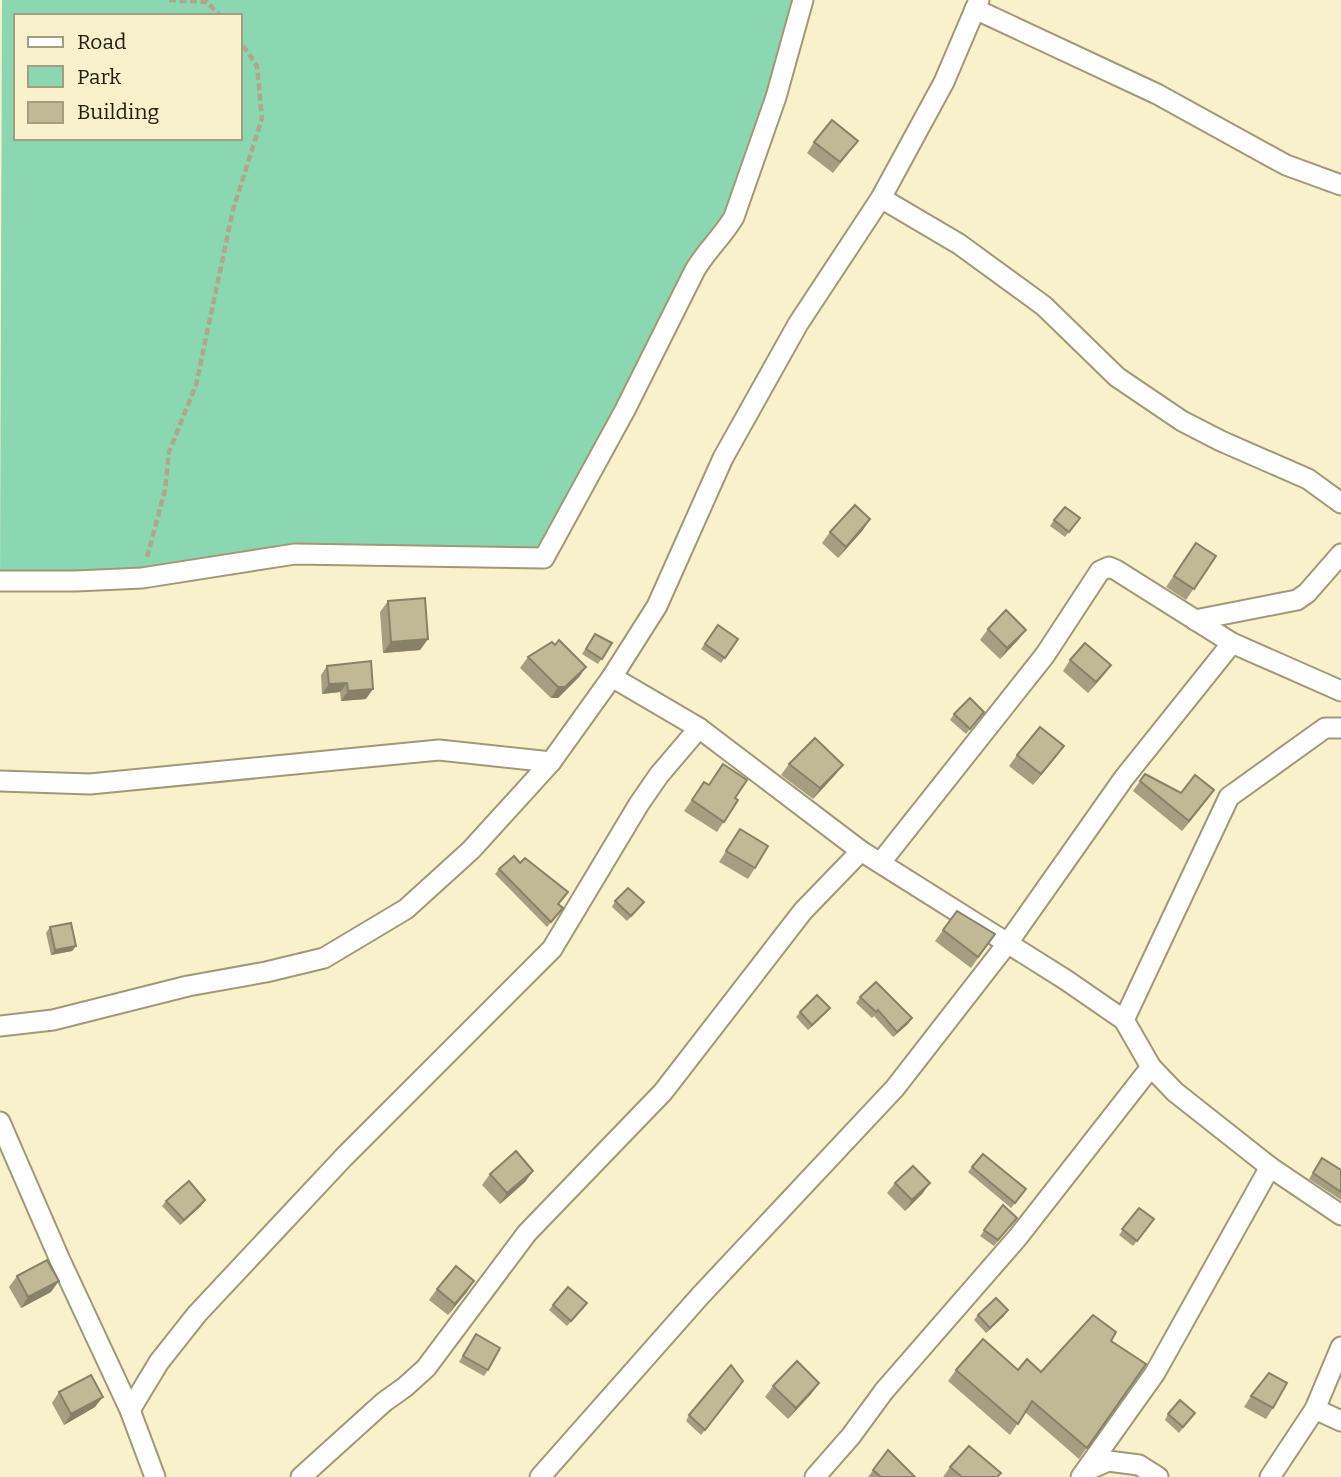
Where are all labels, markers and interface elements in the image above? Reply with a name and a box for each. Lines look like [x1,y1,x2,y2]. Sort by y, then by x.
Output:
legend [14,14,242,140]
text: Road [77,29,126,55]
text: Park [77,64,121,90]
text: Building [77,99,160,125]

